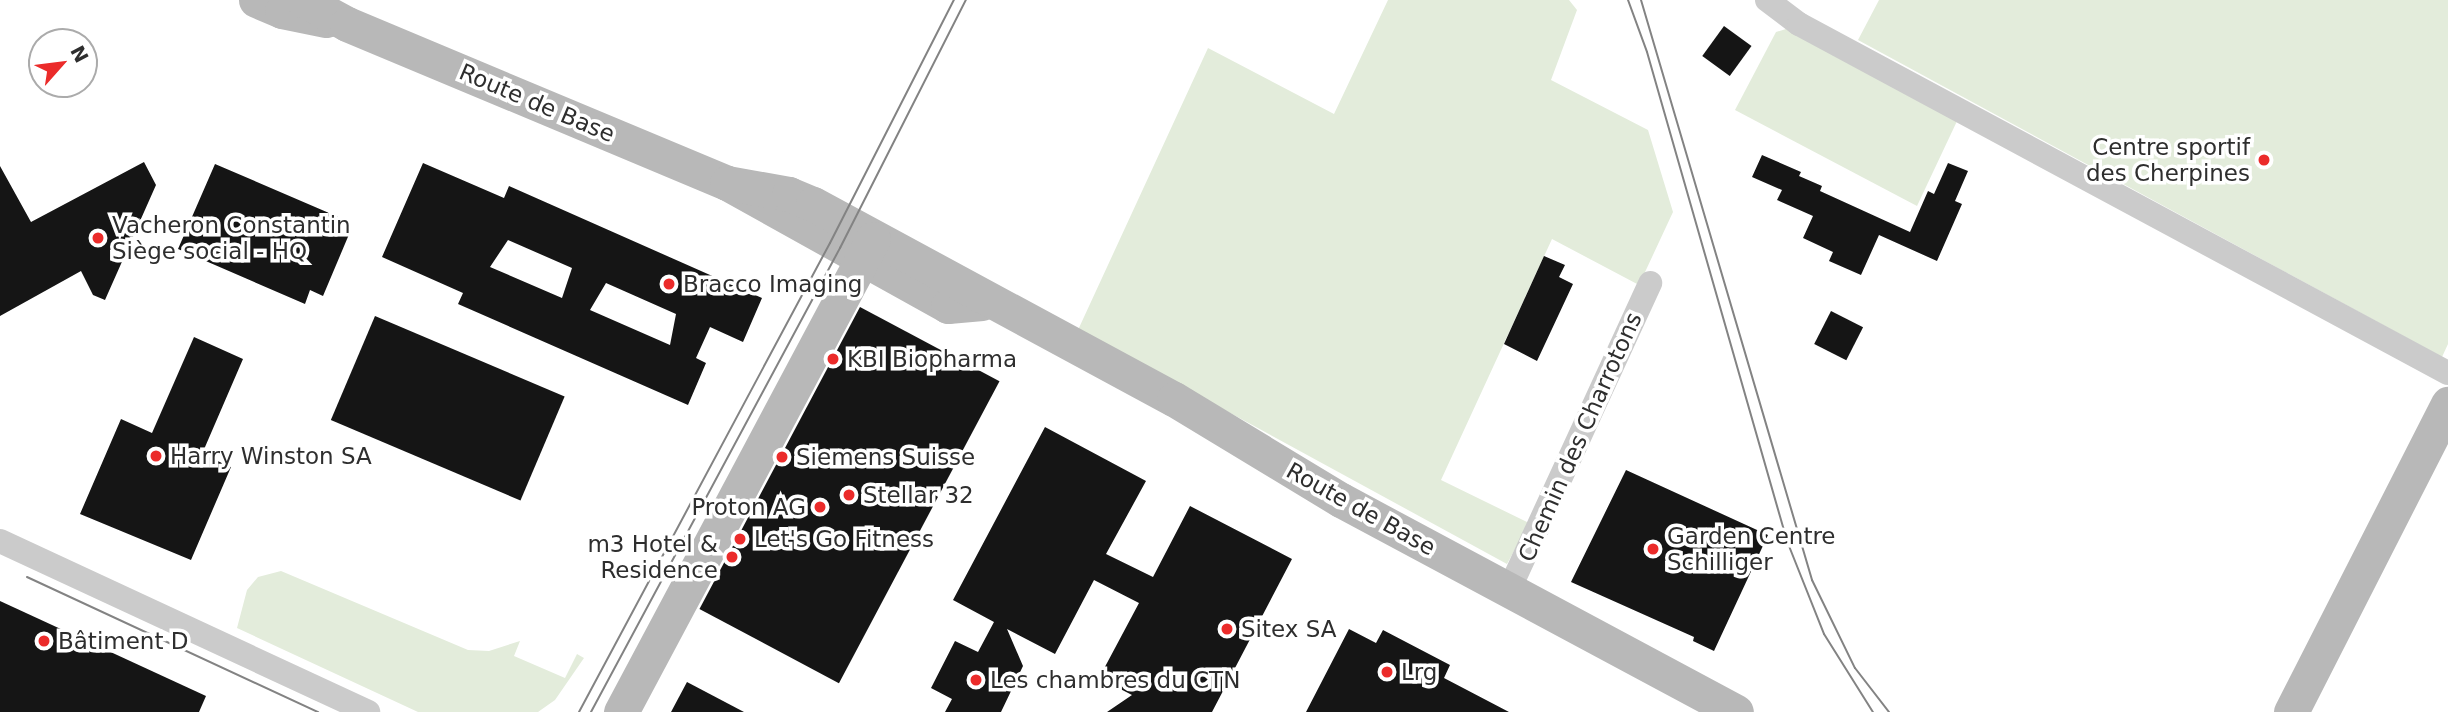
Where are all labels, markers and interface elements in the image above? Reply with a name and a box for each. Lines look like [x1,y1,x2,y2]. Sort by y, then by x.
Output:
north arrow [28,28,98,98]
text: N [66,42,93,66]
street label: Route de Base [455,58,619,148]
place label: Centre sportif des Cherpines [2086,133,2250,187]
marker: Centre sportif des Cherpines [2256,152,2272,168]
place label: Vacheron Constantin Siège social - HQ [112,211,351,265]
marker: Vacheron Constantin Siège social - HQ [90,230,106,246]
place label: Bracco Imaging [683,270,862,298]
marker: Bracco Imaging [661,276,677,292]
street label: Chemin des Charrotons [1512,308,1648,566]
place label: KBI Biopharma [847,345,1017,373]
marker: KBI Biopharma [825,351,841,367]
place label: Harry Winston SA [170,442,372,470]
place label: Siemens Suisse [796,443,975,471]
marker: Harry Winston SA [148,448,164,464]
marker: Siemens Suisse [774,449,790,465]
street label: Route de Base [1282,457,1440,561]
place label: Stellar 32 [863,481,974,509]
marker: Stellar 32 [841,487,857,503]
place label: Proton AG [691,493,806,521]
marker: Proton AG [812,499,828,515]
place label: Garden Centre Schilliger [1667,522,1836,576]
place label: Let's Go Fitness [754,525,934,553]
place label: m3 Hotel & Residence [587,530,718,584]
marker: Let's Go Fitness [732,531,748,547]
marker: Garden Centre Schilliger [1645,541,1661,557]
marker: m3 Hotel & Residence [724,549,740,565]
place label: Sitex SA [1241,615,1336,643]
marker: Sitex SA [1219,621,1235,637]
place label: Bâtiment D [58,627,188,655]
marker: Bâtiment D [36,633,52,649]
place label: Lrg [1401,658,1437,686]
marker: Lrg [1379,664,1395,680]
place label: Les chambres du CTN [990,666,1240,694]
marker: Les chambres du CTN [968,672,984,688]

